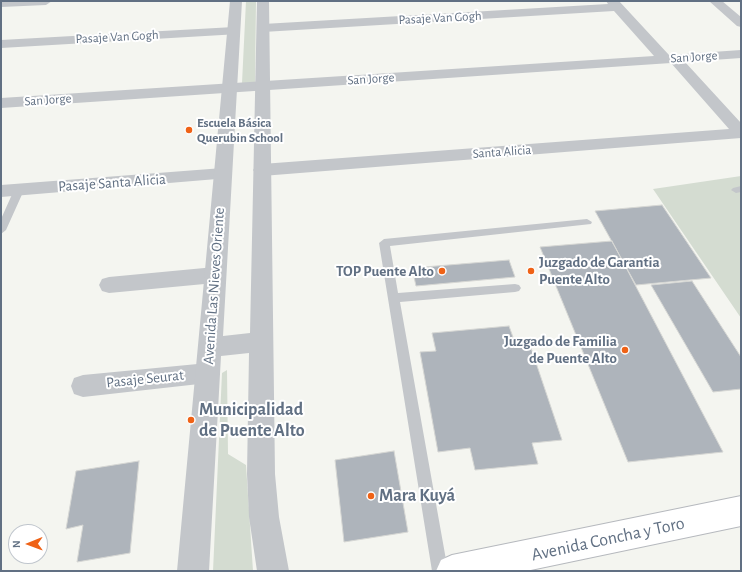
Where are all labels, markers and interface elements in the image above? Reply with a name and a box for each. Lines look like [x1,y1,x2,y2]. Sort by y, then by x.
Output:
street label: Pasaje Van Gogh [398,8,482,28]
street label: Pasaje Van Gogh [75,27,159,47]
street label: San Jorge [670,48,718,66]
street label: San Jorge [347,70,395,88]
street label: San Jorge [24,91,72,109]
place label: Escuela Básica Querubin School [197,115,283,146]
marker: Escuela Básica Querubin School [184,125,194,135]
street label: Santa Alicia [472,142,532,162]
street label: Pasaje Santa Alicia [57,170,167,196]
street label: Avenida Las Nieves Oriente [200,207,228,365]
place label: Juzgado de Garantia Puente Alto [539,253,660,288]
place label: TOP Puente Alto [336,262,434,280]
marker: TOP Puente Alto [437,266,447,276]
marker: Juzgado de Garantia Puente Alto [526,266,536,276]
place label: Juzgado de Familia de Puente Alto [504,332,617,367]
marker: Juzgado de Familia de Puente Alto [620,345,630,355]
street label: Pasaje Seurat [105,366,185,392]
place label: Municipalidad de Puente Alto [199,399,305,442]
marker: Municipalidad de Puente Alto [186,415,196,425]
place label: Mara Kuyá [379,485,455,507]
marker: Mara Kuyá [366,491,376,501]
street label: Avenida Concha y Toro [529,512,687,566]
north arrow [8,524,48,564]
text: N [11,540,22,548]

